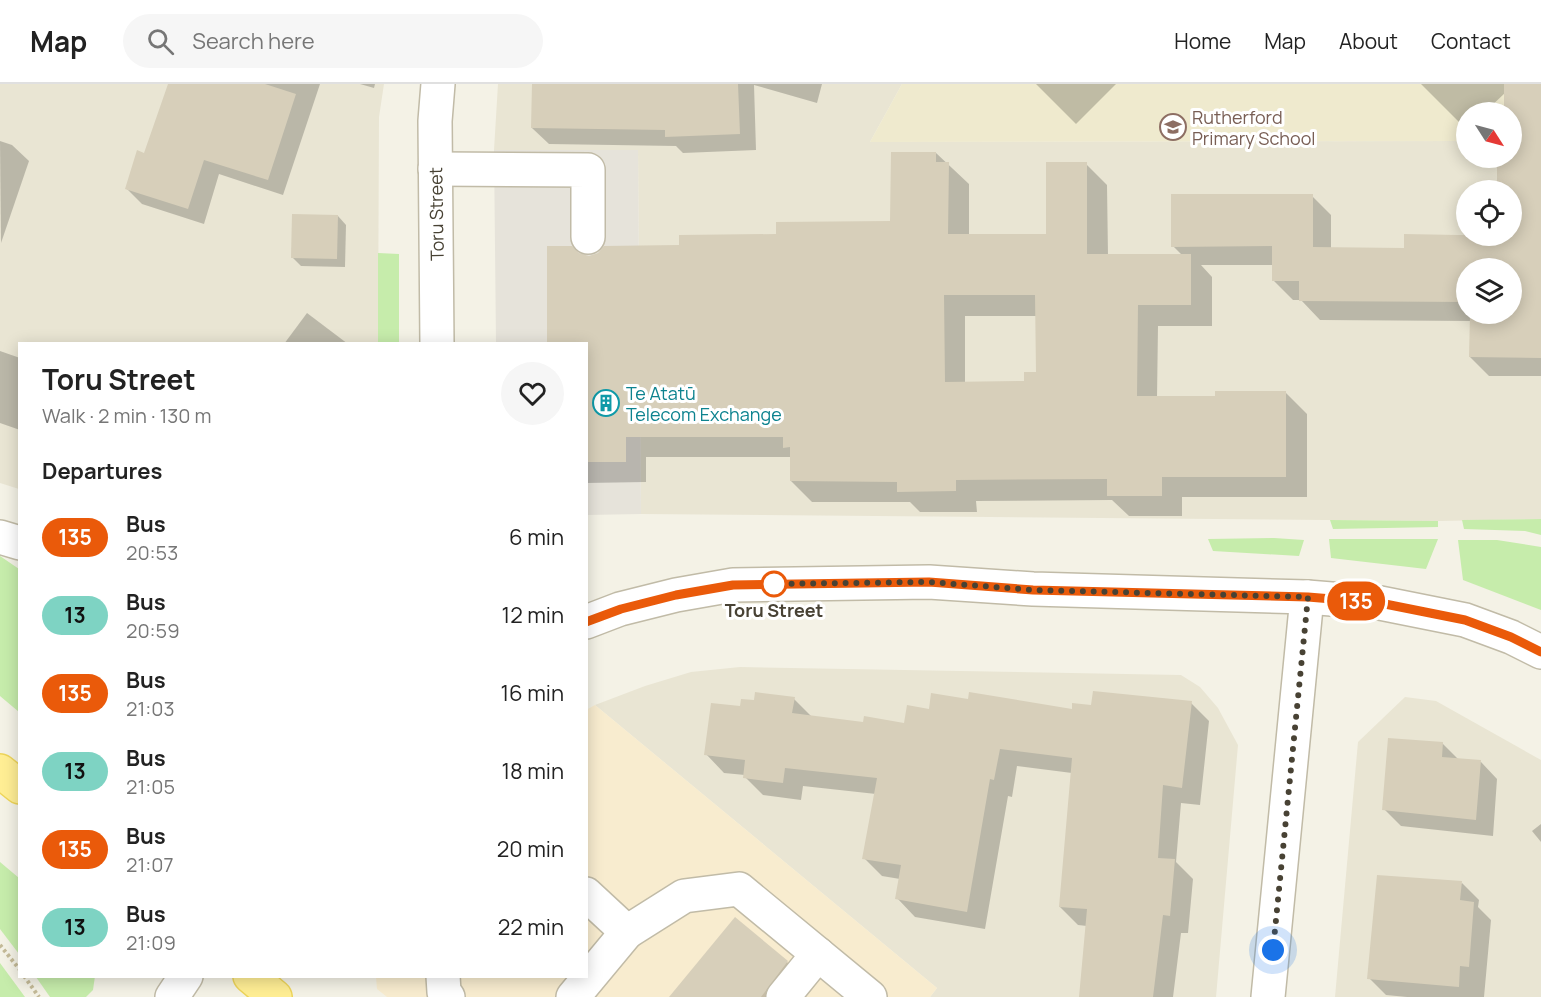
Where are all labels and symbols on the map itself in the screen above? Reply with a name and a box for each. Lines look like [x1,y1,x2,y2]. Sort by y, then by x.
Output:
north arrow [1456,102,1522,168]
place label: Rutherford Primary School [1192,105,1316,150]
school or university icon: Rutherford Primary School [1158,112,1188,142]
street label: Toru Street [423,167,449,261]
place label: Te Atatū Telecom Exchange [626,381,782,426]
building icon: Te Atatū Telecom Exchange [591,388,621,418]
marker: Toru Street [761,571,787,597]
line badge: 135 [1322,582,1390,620]
place label: Toru Street [725,598,823,622]
your location [1258,935,1288,965]

